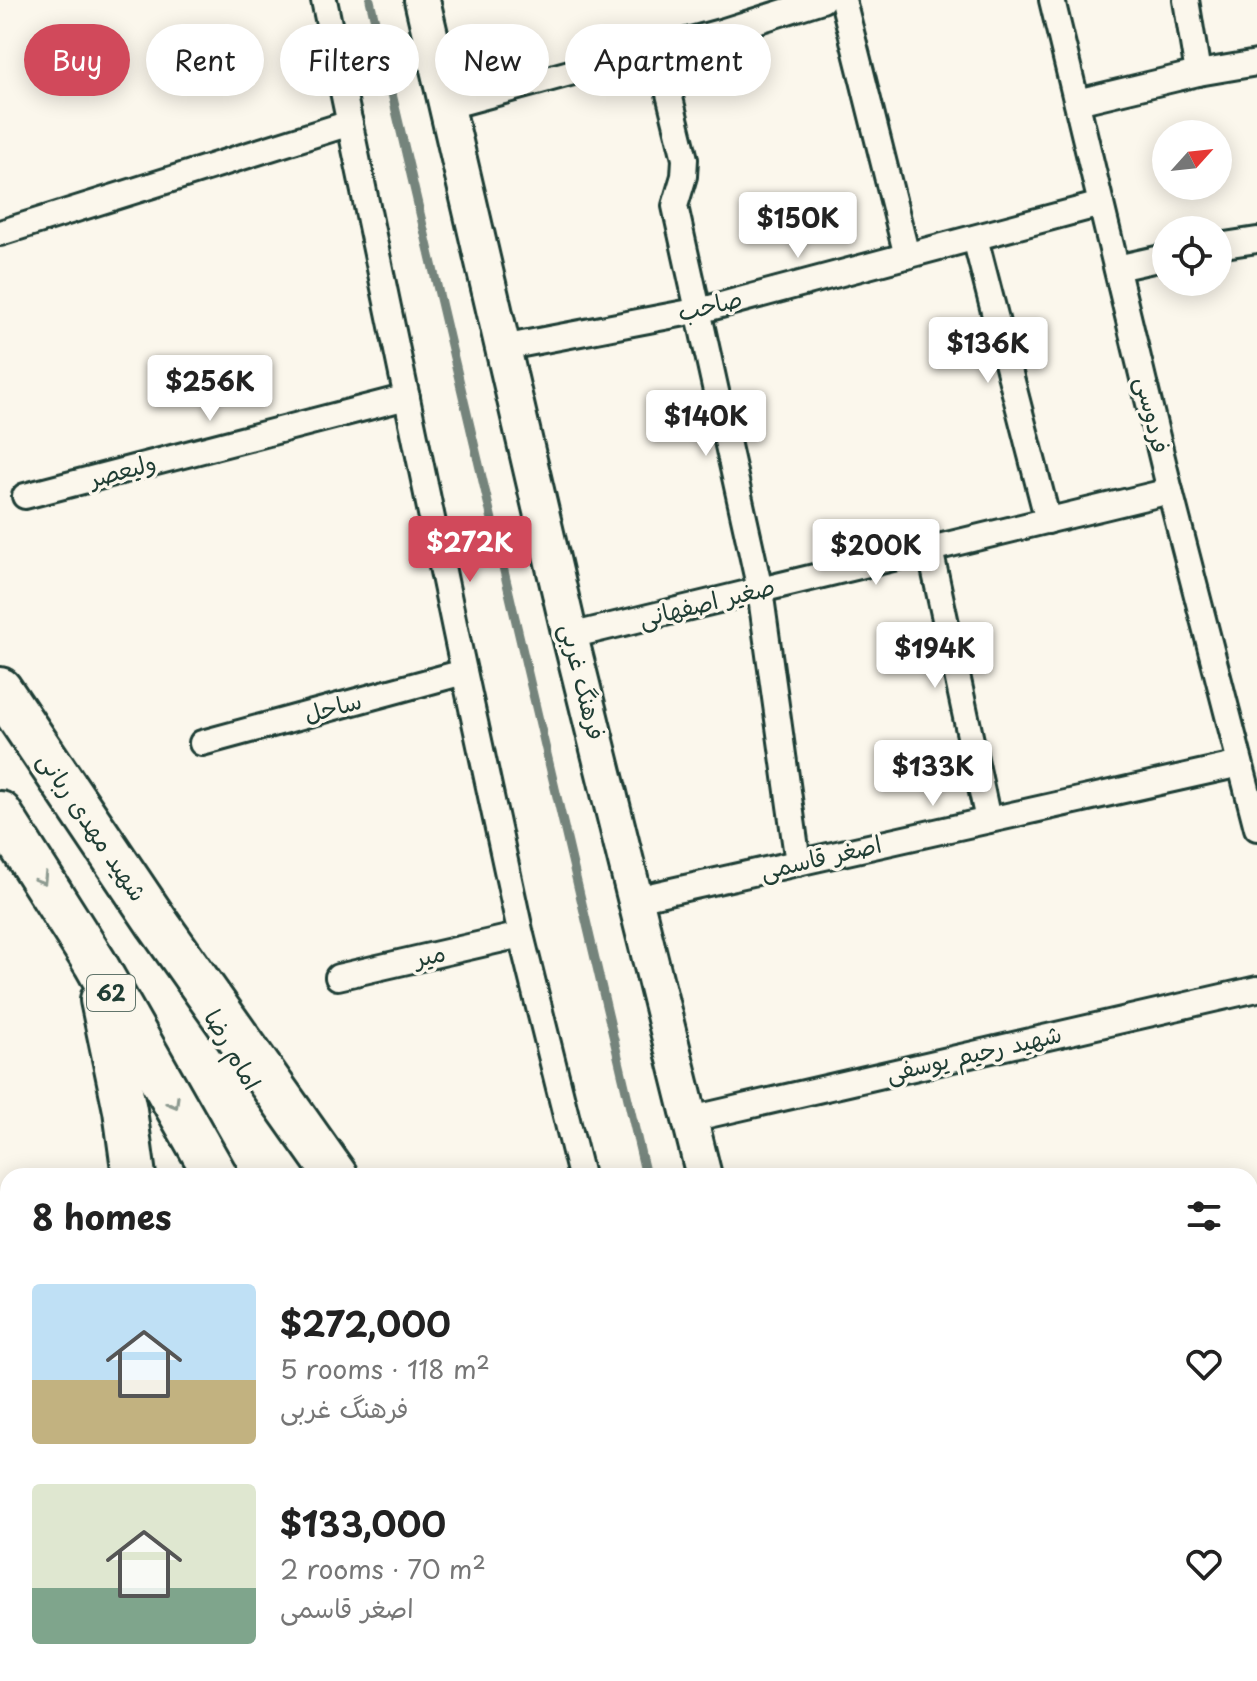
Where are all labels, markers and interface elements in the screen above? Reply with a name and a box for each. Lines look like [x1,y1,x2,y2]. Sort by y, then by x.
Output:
chip: Buy [24,24,130,96]
chip: Rent [146,24,264,96]
chip: Filters [280,24,419,96]
chip: New [435,24,549,96]
chip: Apartment [565,24,771,96]
north arrow [1152,120,1232,200]
map controls [1152,120,1232,296]
pin: $150K [742,192,854,260]
text: $150K [757,198,839,237]
button: locate [1152,216,1232,296]
street label: صاحب [674,279,745,329]
pin: $136K [932,317,1044,385]
text: $136K [947,323,1029,362]
pin: $256K [154,355,266,423]
text: $256K [165,361,255,400]
street label: فردوسی [1128,373,1180,456]
pin: $140K [650,390,762,458]
text: $140K [664,396,748,435]
street label: ولیعصر [83,443,160,496]
pin: $272K [414,516,526,584]
pin: $200K [820,519,932,587]
text: $272K [427,522,514,561]
text: $200K [831,525,921,564]
street label: صغیر اصفهانی [635,567,778,635]
street label: فرهنگ غربی [552,620,616,743]
pin: $194K [879,622,991,690]
text: $194K [894,628,976,667]
street label: ساحل [300,681,365,731]
pin: $133K [877,740,989,808]
street label: شهید مهدی ربانی [30,744,157,908]
text: $133K [892,746,974,785]
street label: اصغر قاسمی [756,825,885,887]
one-way arrow [32,870,47,885]
street label: میر [408,933,449,976]
road number: 62 [87,975,135,1011]
street label: امام رضا [194,1002,271,1097]
street label: شهید رحیم یوسفی [882,1014,1065,1092]
one-way arrow [164,1094,180,1108]
text: 8 homes [32,1190,172,1242]
icon: filters [1182,1194,1226,1238]
text: $272,000 [280,1297,451,1349]
icon: home [96,1316,192,1412]
icon: heart [1182,1342,1226,1386]
text: 5 rooms · 118 m² [280,1349,490,1388]
text: فرهنگ غربی [280,1388,409,1427]
text: $133,000 [280,1497,446,1549]
icon: home [96,1516,192,1612]
icon: heart [1182,1542,1226,1586]
text: 2 rooms · 70 m² [280,1549,486,1588]
text: اصغر قاسمی [280,1588,414,1627]

